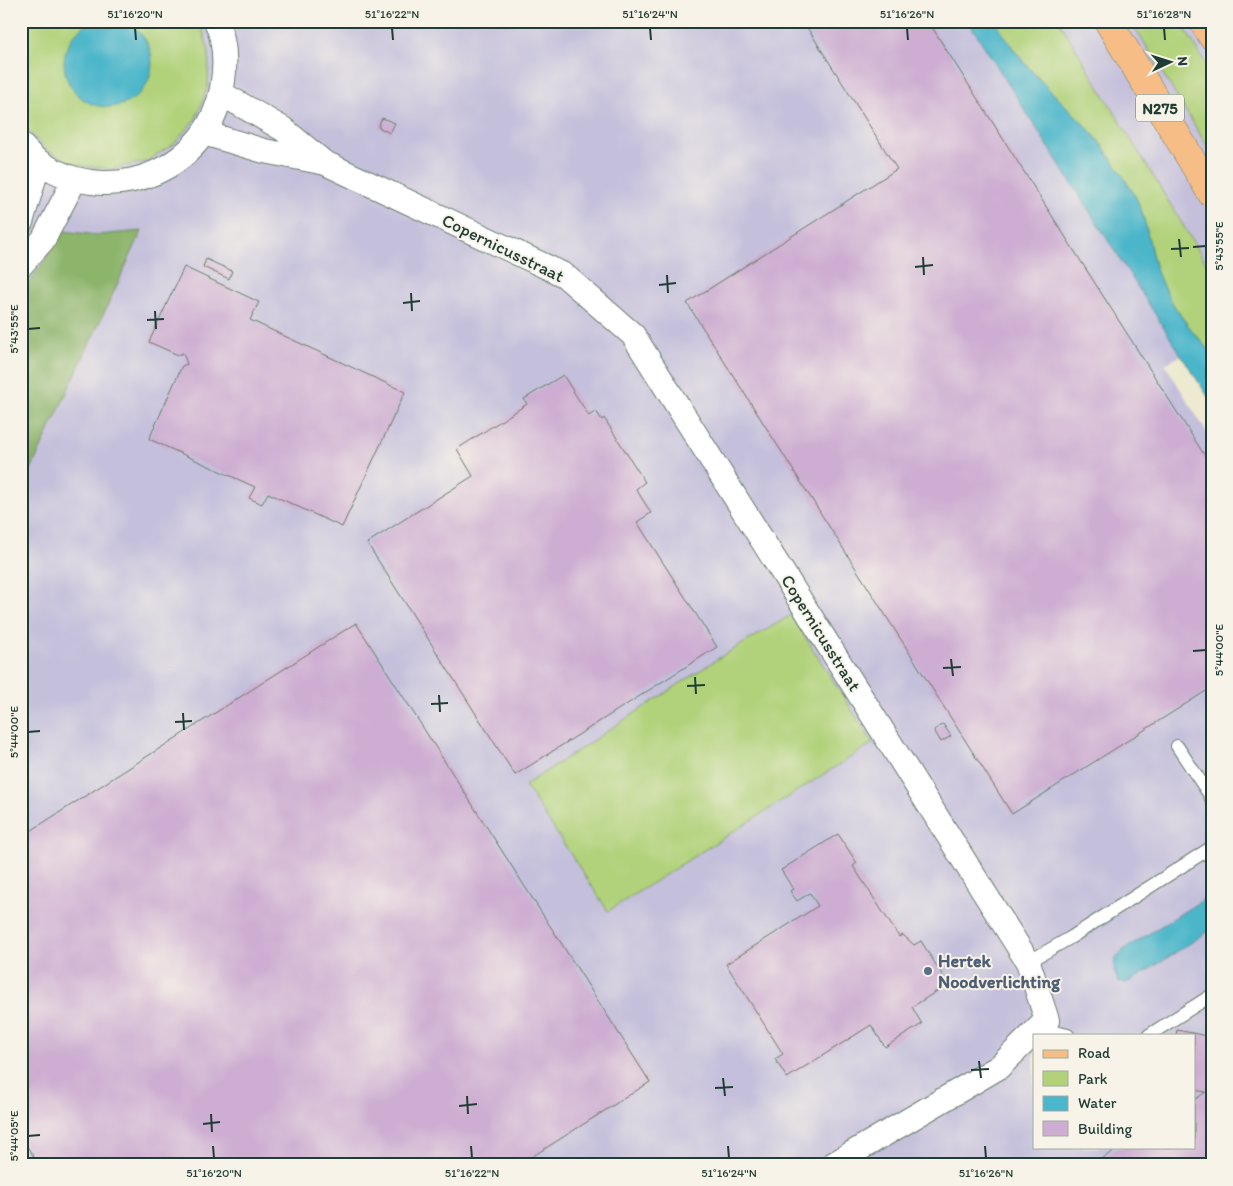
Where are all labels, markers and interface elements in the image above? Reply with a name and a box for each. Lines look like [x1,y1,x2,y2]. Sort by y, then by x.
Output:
text: 51°16'20"N [107,7,163,21]
text: 51°16'22"N [365,7,419,21]
text: 51°16'24"N [622,7,678,21]
text: 51°16'26"N [880,7,934,21]
text: 51°16'28"N [1137,7,1191,21]
north arrow [1146,38,1196,88]
text: N [1174,56,1191,66]
road number: N275 [1136,95,1184,122]
street label: Copernicusstraat [438,209,568,287]
text: 5°43'55"E [1212,221,1226,271]
text: 5°43'55"E [7,304,21,354]
street label: Copernicusstraat [776,571,866,696]
text: 5°44'00"E [1212,623,1226,676]
text: 5°44'00"E [7,705,21,758]
place label: Hertek Noodverlichting [938,950,1061,993]
marker: Hertek Noodverlichting [922,965,934,977]
legend [1033,1034,1196,1148]
text: Road [1078,1044,1111,1062]
text: Park [1078,1070,1108,1088]
text: Water [1078,1094,1117,1112]
text: 5°44'05"E [7,1110,21,1162]
text: Building [1078,1120,1132,1138]
text: 51°16'20"N [186,1166,242,1180]
text: 51°16'22"N [445,1166,499,1180]
text: 51°16'24"N [701,1166,757,1180]
text: 51°16'26"N [959,1166,1013,1180]

